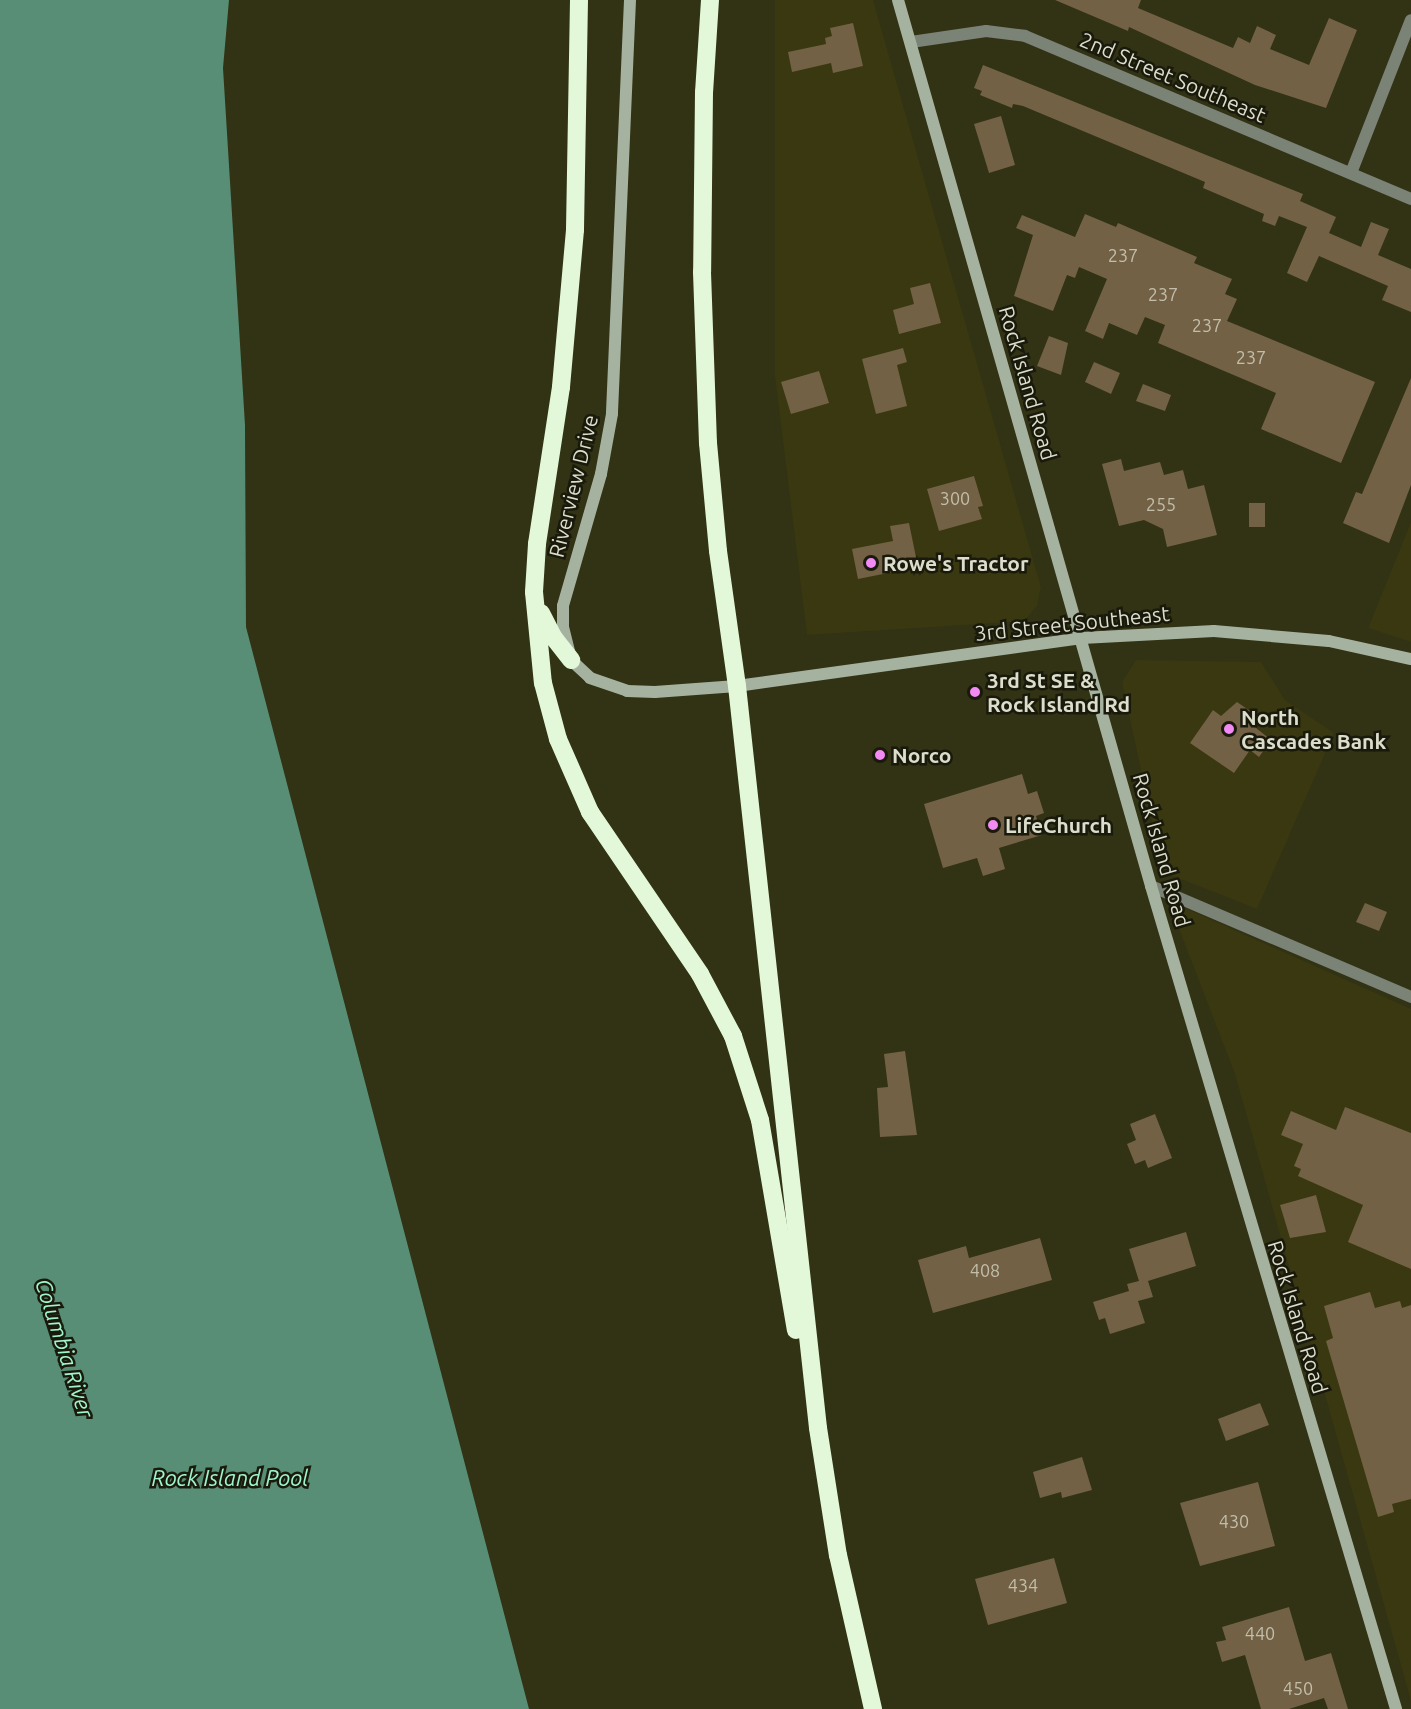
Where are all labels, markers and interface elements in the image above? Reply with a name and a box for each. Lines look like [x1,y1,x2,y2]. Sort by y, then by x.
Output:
street label: 2nd Street Southeast [1076,26,1270,128]
house number: 237 [1108,244,1138,266]
house number: 237 [1148,283,1178,305]
street label: Rock Island Road [994,303,1062,463]
house number: 237 [1192,314,1222,336]
house number: 237 [1236,346,1266,368]
street label: Riverview Drive [543,412,603,560]
house number: 300 [940,487,970,509]
house number: 255 [1146,493,1176,515]
place label: Rowe's Tractor [883,550,1029,576]
marker: Rowe's Tractor [864,556,878,570]
street label: 3rd Street Southeast [973,600,1171,646]
place label: 3rd St SE & Rock Island Rd [987,667,1130,717]
marker: 3rd St SE & Rock Island Rd [968,685,982,699]
place label: North Cascades Bank [1241,704,1386,754]
marker: North Cascades Bank [1222,722,1236,736]
place label: Norco [892,742,951,768]
marker: Norco [873,748,887,762]
street label: Rock Island Road [1128,770,1196,930]
place label: LifeChurch [1005,812,1112,838]
marker: LifeChurch [986,818,1000,832]
street label: Rock Island Road [1263,1237,1333,1397]
house number: 408 [970,1259,1000,1281]
water label: Columbia River [30,1275,100,1421]
water label: Rock Island Pool [152,1465,308,1491]
house number: 430 [1219,1510,1249,1532]
house number: 434 [1008,1574,1038,1596]
house number: 440 [1245,1622,1275,1644]
house number: 450 [1283,1677,1313,1699]

